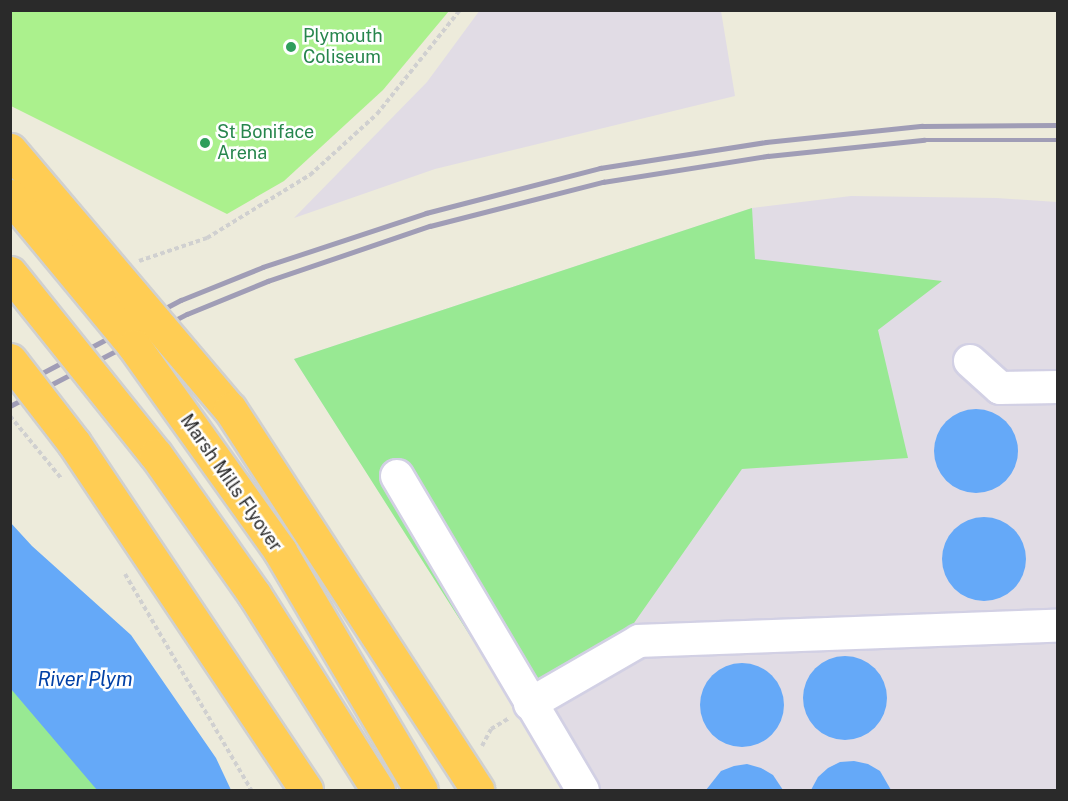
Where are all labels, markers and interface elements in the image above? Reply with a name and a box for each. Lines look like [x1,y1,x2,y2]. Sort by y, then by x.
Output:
place label: Plymouth Coliseum [303,26,383,68]
marker: Plymouth Coliseum [284,40,298,54]
place label: St Boniface Arena [217,122,314,164]
marker: St Boniface Arena [198,136,212,150]
street label: Marsh Mills Flyover [176,410,286,556]
water label: River Plym [37,667,133,691]

